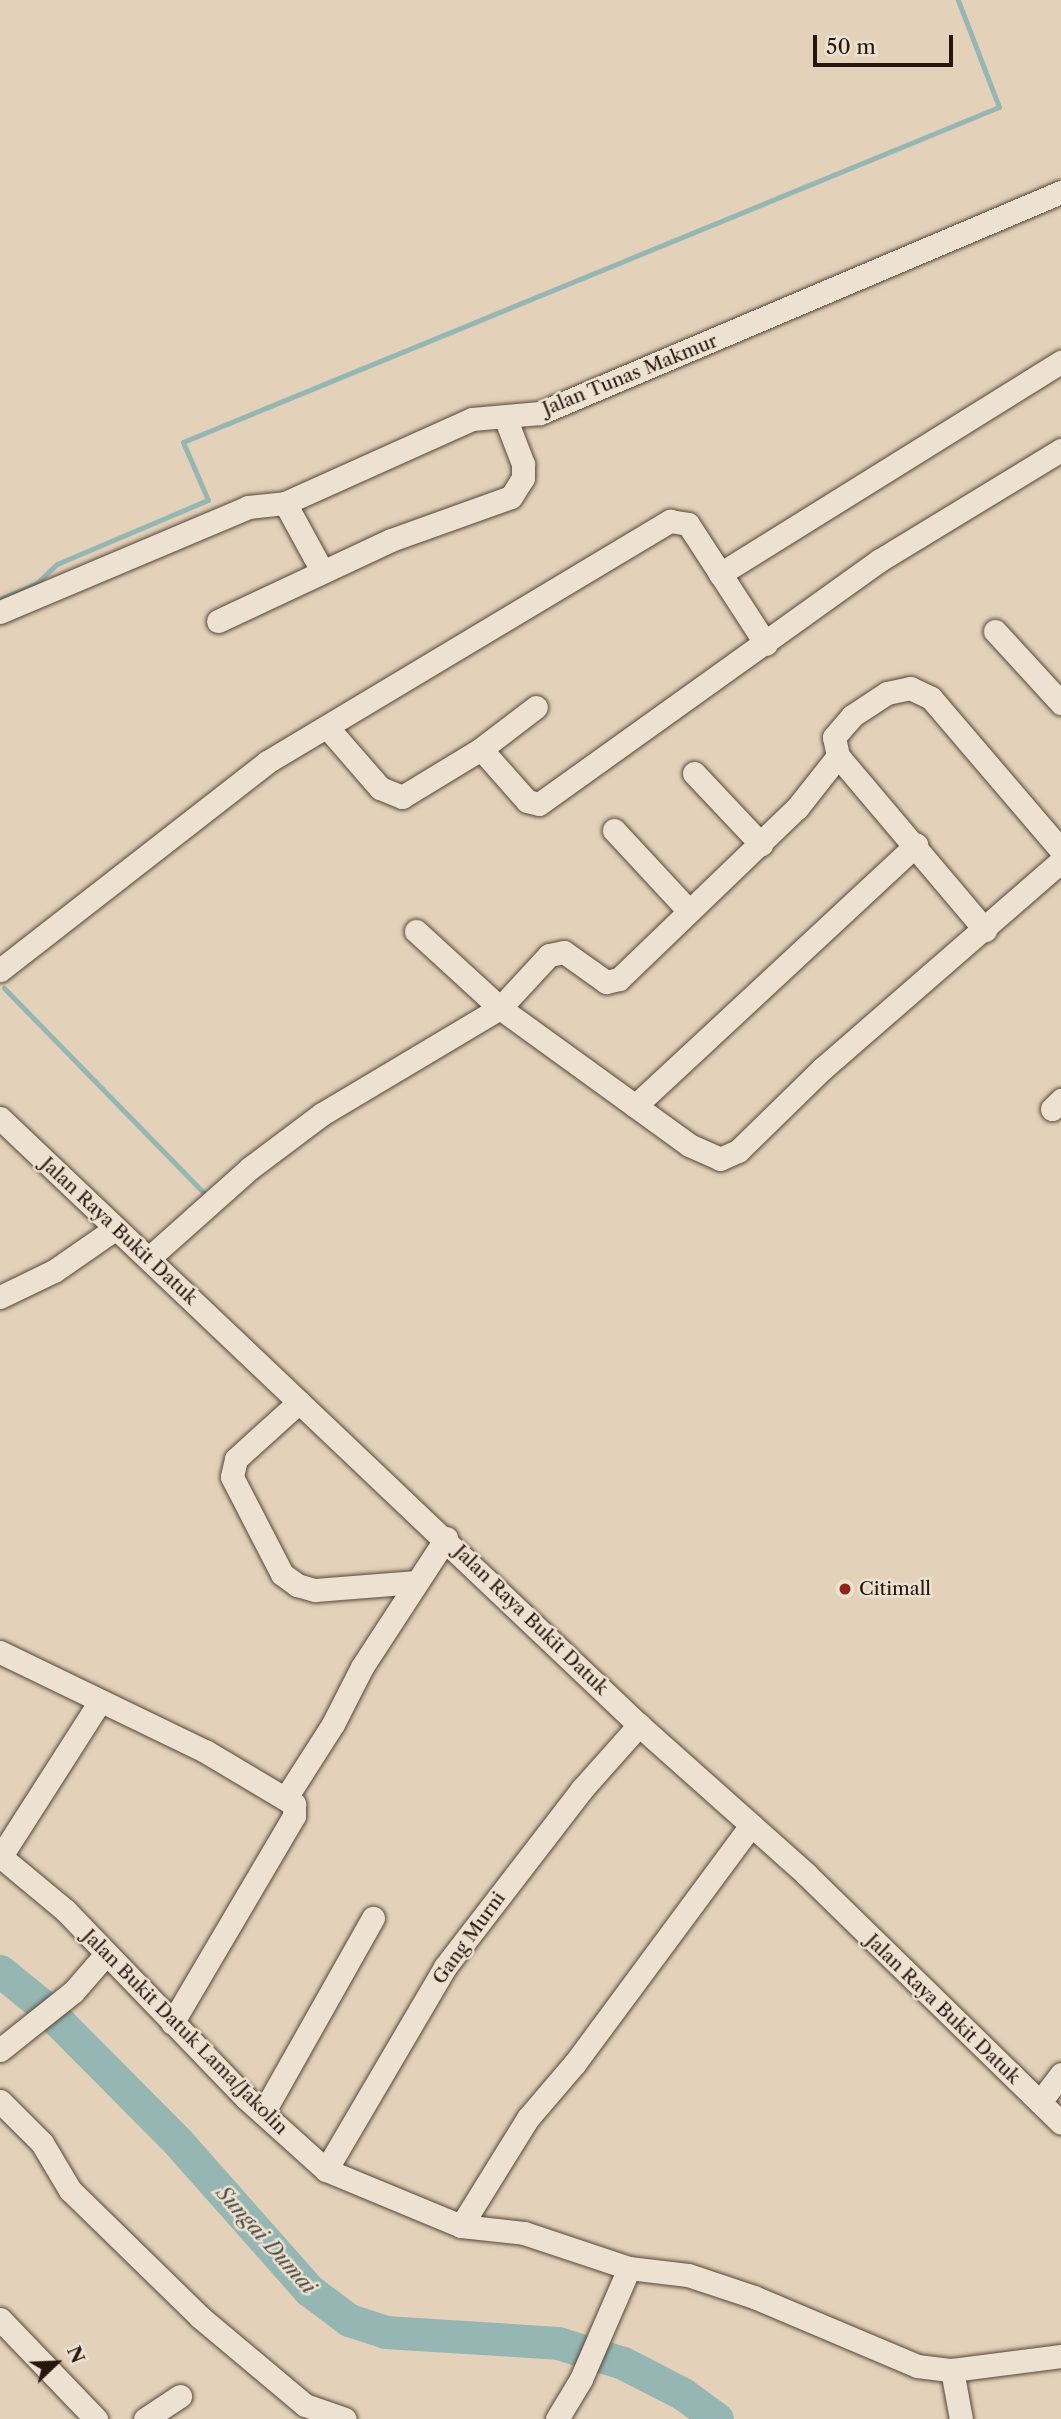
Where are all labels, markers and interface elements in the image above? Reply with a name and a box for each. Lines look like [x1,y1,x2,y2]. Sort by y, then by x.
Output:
scale bar [816,21,956,65]
text: 50 m [826,34,876,59]
street label: Jalan Tunas Makmur [539,329,721,421]
street label: Jalan Raya Bukit Datuk [36,1152,202,1310]
street label: Jalan Raya Bukit Datuk [449,1540,613,1700]
place label: Citimall [859,1578,931,1600]
marker: Citimall [837,1581,853,1597]
street label: Gang Murni [428,1887,510,1989]
street label: Jalan Bukit Datuk Lama/Jakolin [77,1924,293,2140]
street label: Jalan Raya Bukit Datuk [861,1929,1025,2089]
water label: Sungai Dumai [211,2181,321,2299]
north arrow [21,2328,91,2398]
text: N [62,2342,90,2367]

